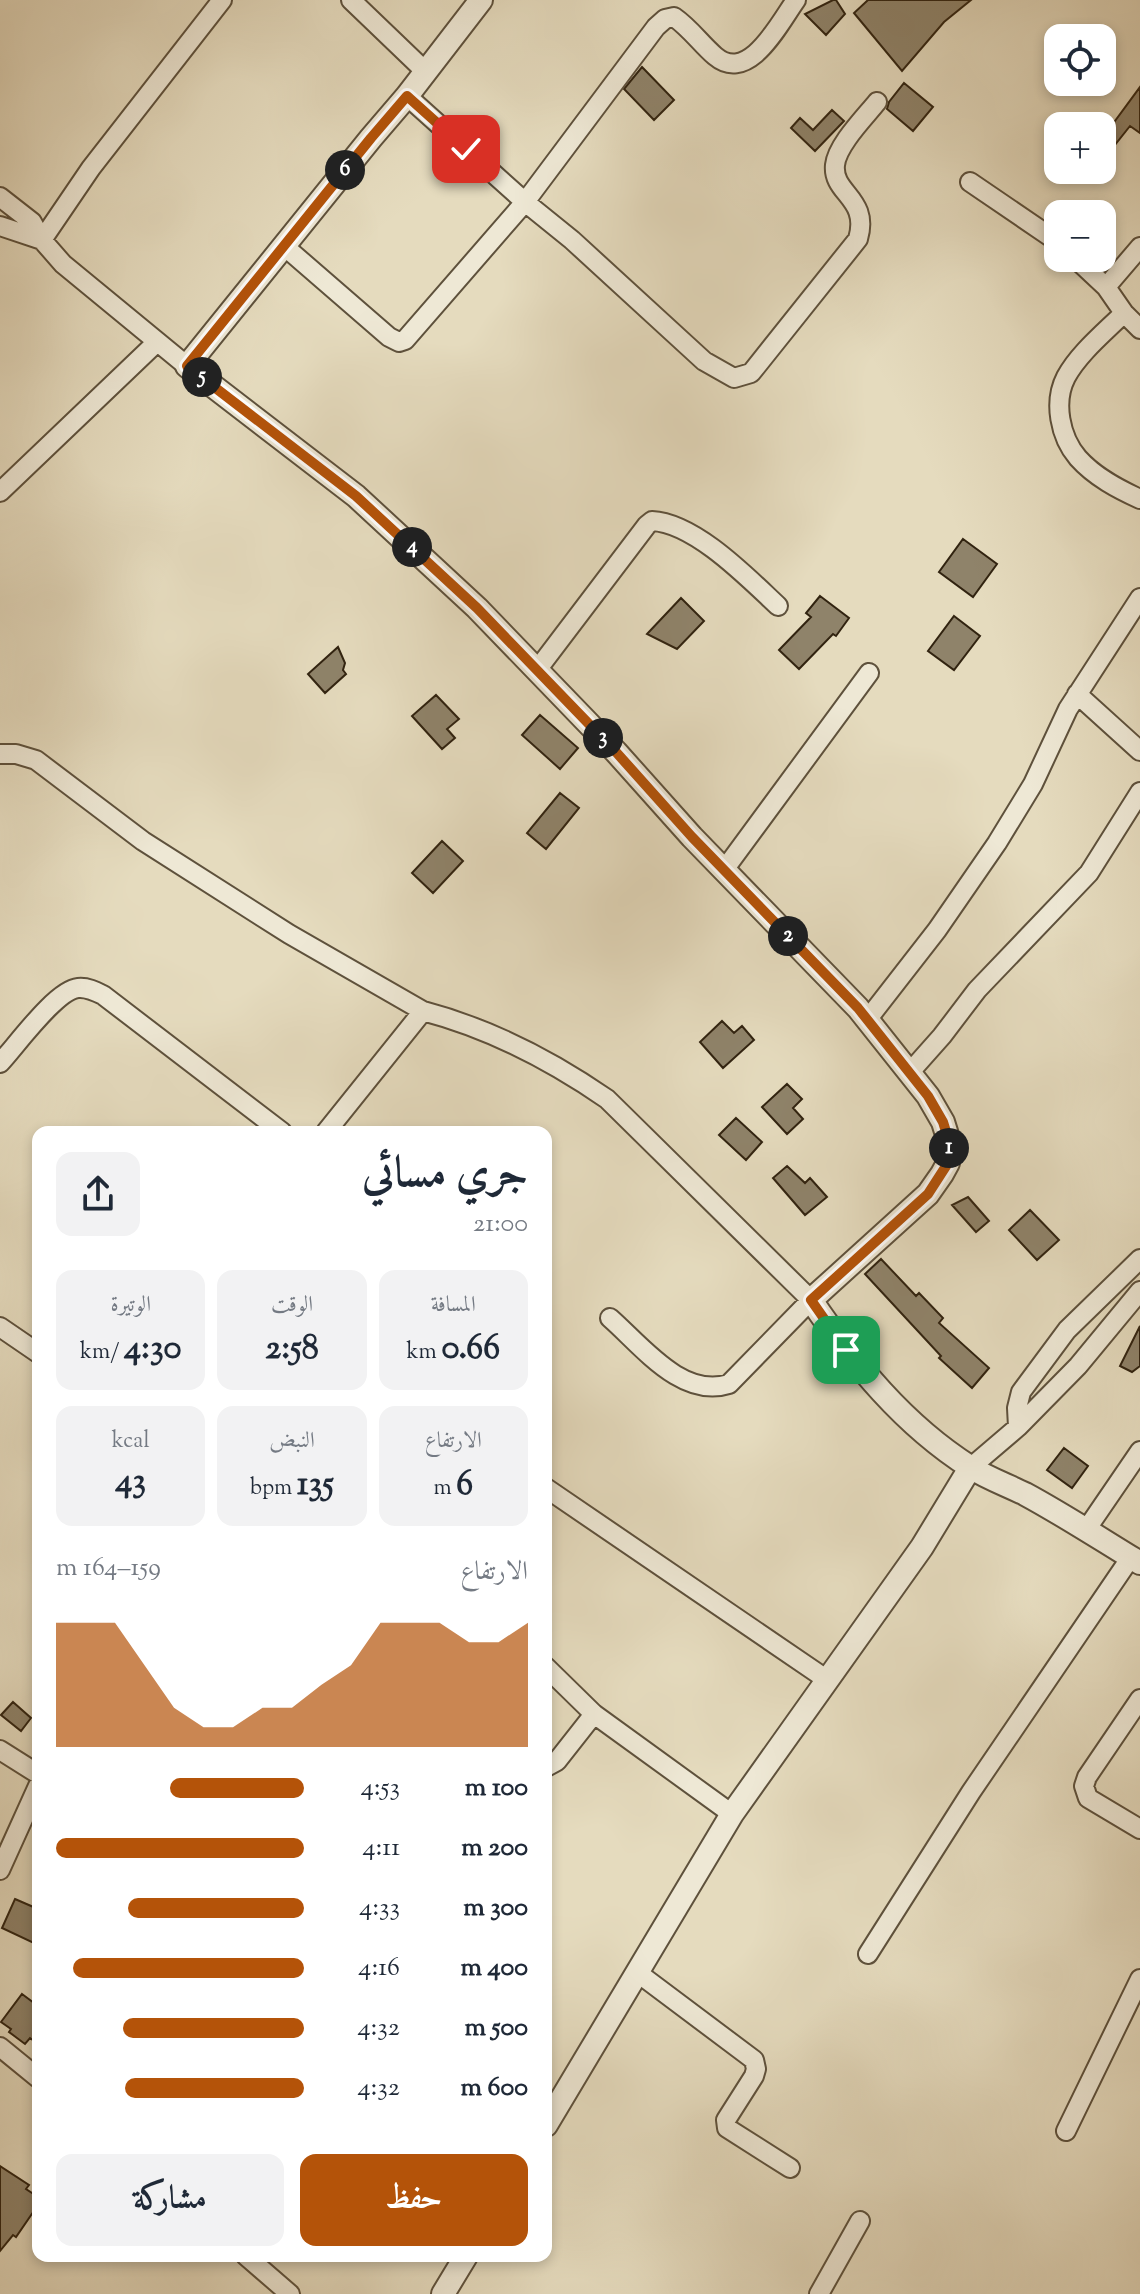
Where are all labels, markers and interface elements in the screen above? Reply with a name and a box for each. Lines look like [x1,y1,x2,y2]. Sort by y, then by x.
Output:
map controls [1044,24,1116,272]
button: locate [1044,24,1116,96]
button: + [1044,112,1116,184]
pin [432,115,500,183]
icon: check [444,127,488,171]
pin: 6 [325,150,365,190]
text: 6 [340,154,350,186]
button: − [1044,200,1116,272]
pin: 5 [182,357,222,397]
text: 5 [198,361,206,393]
pin: 4 [392,527,432,567]
text: 4 [406,531,418,563]
pin: 3 [583,718,623,758]
text: 3 [599,722,607,754]
pin: 2 [768,916,808,956]
text: 2 [783,920,793,952]
pin: 1 [929,1128,969,1168]
text: 1 [945,1132,953,1164]
text: جري مسائي [362,1144,528,1207]
button: share [56,1152,140,1236]
text: 21:00 [473,1206,528,1243]
text: الوتيرة [110,1290,151,1322]
text: الوقت [271,1290,313,1322]
text: المسافة [431,1290,476,1322]
pin [812,1316,880,1384]
text: 4:30 [124,1325,181,1374]
text: 2:58 [265,1325,319,1374]
text: 0.66 [441,1325,500,1374]
icon: arrive [824,1328,868,1372]
text: /km [80,1337,124,1369]
text: km [407,1337,441,1369]
text: kcal [112,1426,150,1458]
text: النبض [269,1426,315,1458]
text: الارتفاع [425,1426,482,1458]
text: 43 [115,1458,146,1507]
text: 135 [297,1461,334,1510]
text: 6 [456,1461,473,1510]
text: bpm [250,1473,297,1505]
text: m [433,1473,456,1505]
text: 159–164 m [56,1550,161,1587]
text: الارتفاع [461,1554,528,1591]
text: 4:53 [361,1770,400,1807]
text: 100 m [465,1770,528,1807]
text: 4:11 [362,1830,400,1867]
text: 200 m [461,1830,528,1867]
text: 4:33 [359,1890,400,1927]
text: 300 m [463,1890,528,1927]
text: 4:16 [358,1950,400,1987]
text: 400 m [461,1950,528,1987]
text: 4:32 [357,2010,400,2047]
text: 500 m [465,2010,528,2047]
text: 4:32 [357,2070,400,2107]
text: 600 m [461,2070,528,2107]
button: مشاركة [56,2154,284,2246]
button: حفظ [300,2154,528,2246]

